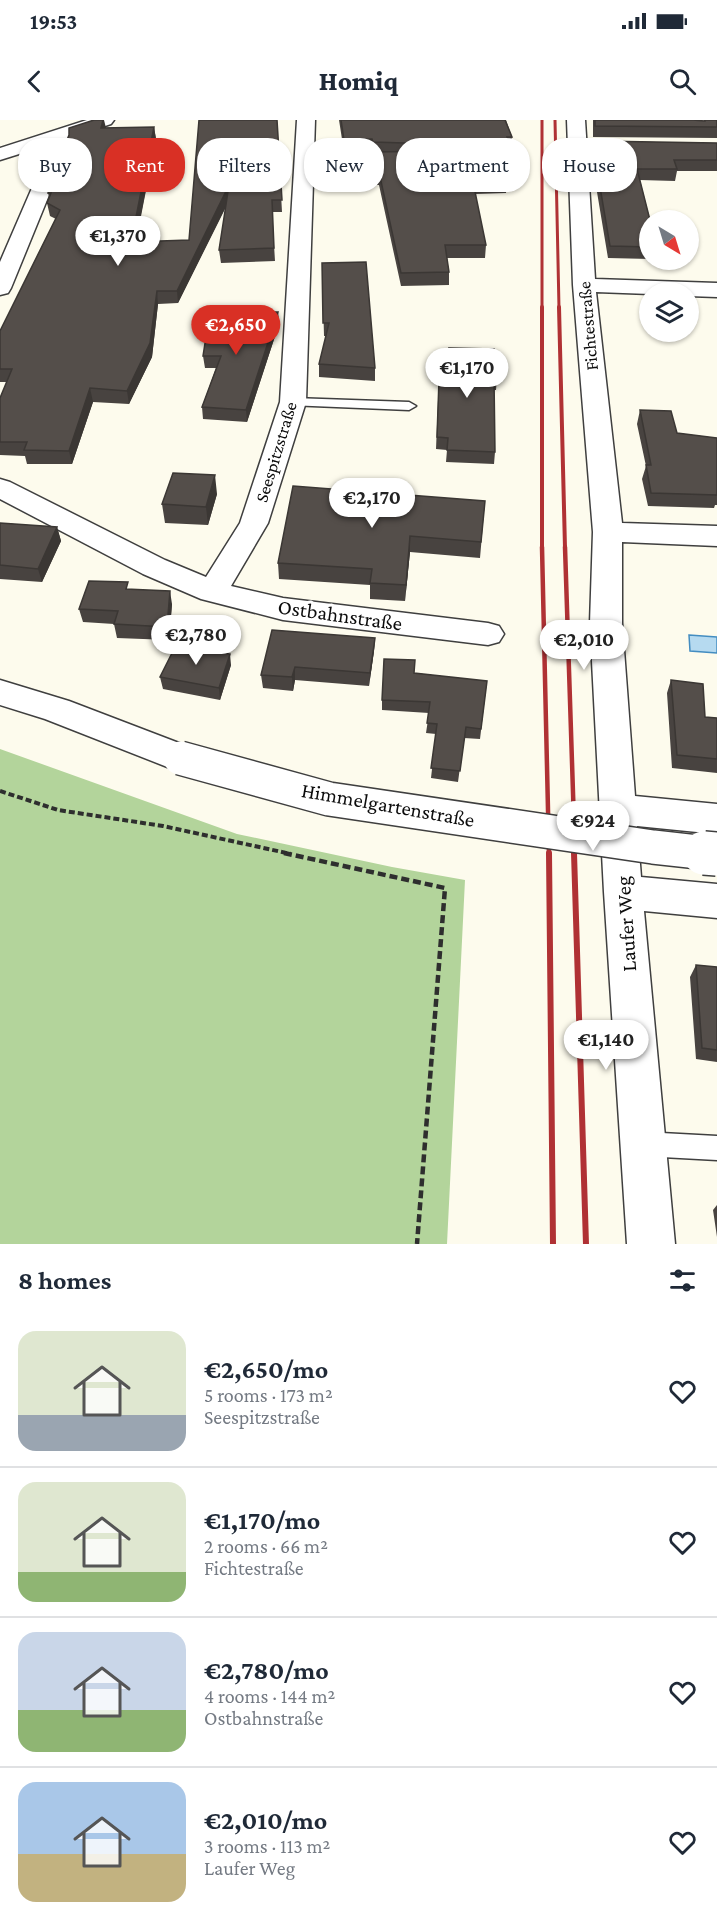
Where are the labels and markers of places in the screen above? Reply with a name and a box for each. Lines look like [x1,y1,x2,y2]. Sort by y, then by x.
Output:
pin: €1,370 [69,216,167,267]
pin: €2,650 [187,305,285,356]
pin: €1,170 [418,348,516,399]
pin: €2,170 [323,478,421,529]
pin: €2,780 [147,615,245,666]
pin: €2,010 [535,620,633,671]
pin: €924 [557,801,629,852]
pin: €1,140 [557,1020,655,1071]

